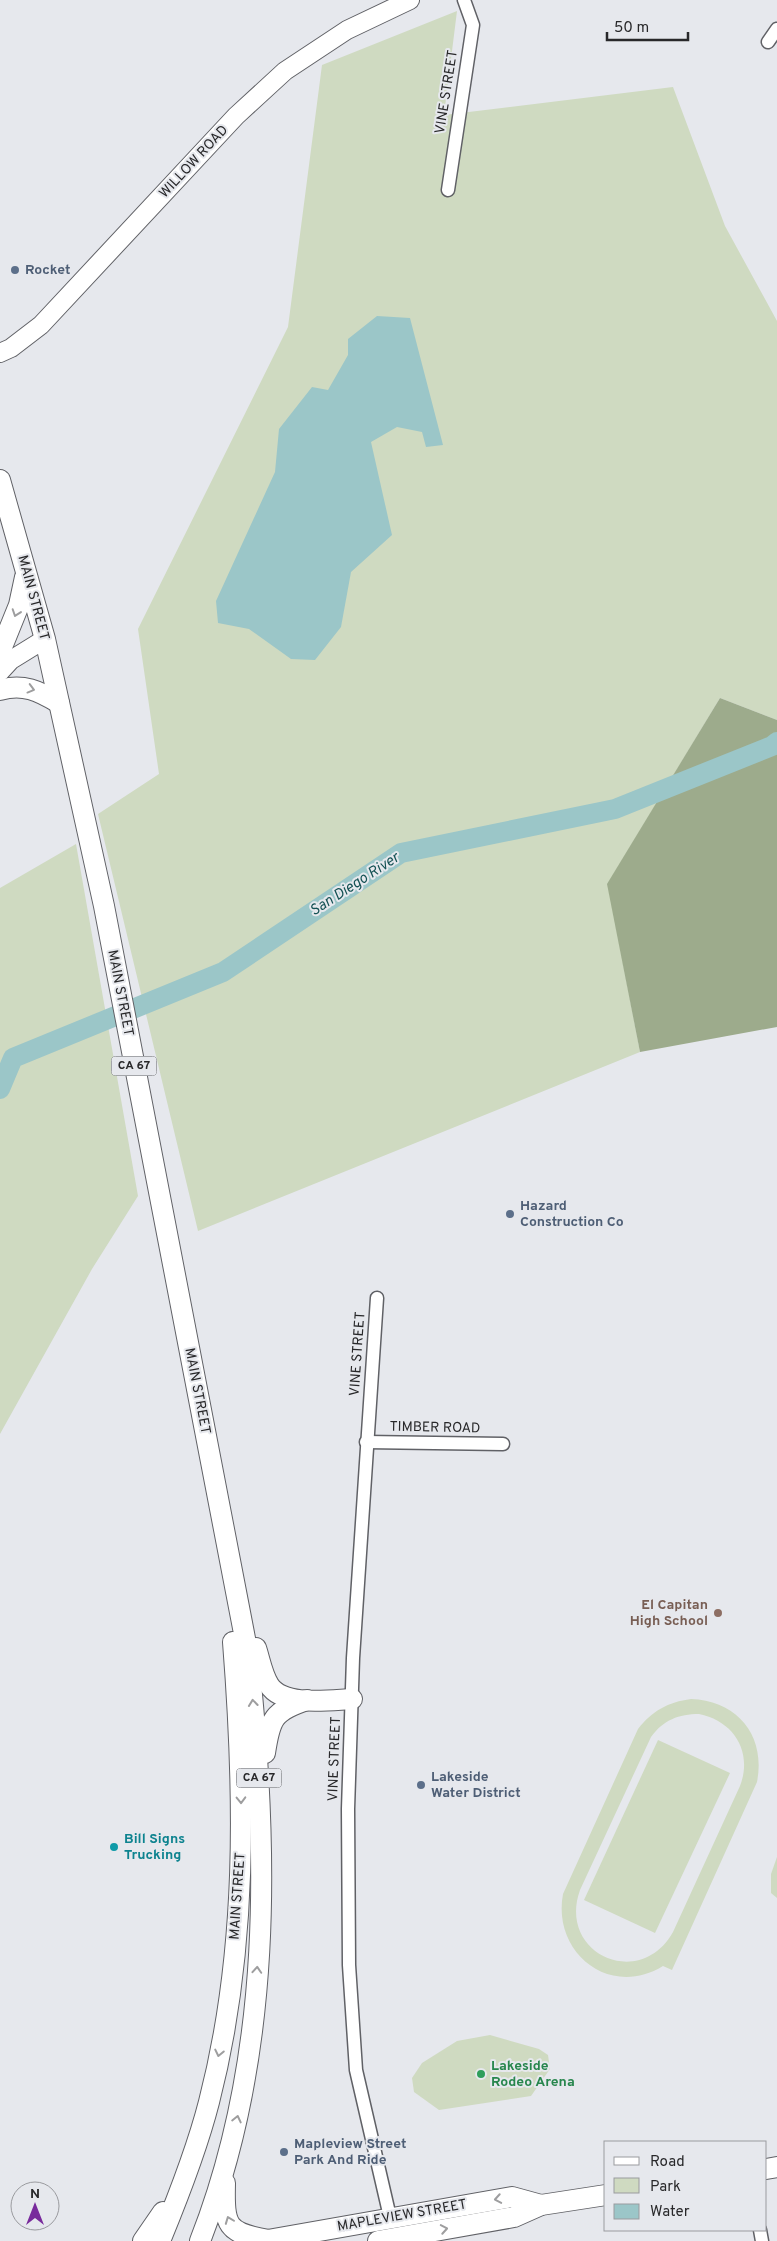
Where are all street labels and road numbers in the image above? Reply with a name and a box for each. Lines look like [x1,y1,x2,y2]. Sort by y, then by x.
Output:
street label: VINE STREET [432,49,462,135]
street label: WILLOW ROAD [156,122,232,202]
street label: MAIN STREET [13,553,53,643]
street label: MAIN STREET [103,948,137,1038]
road number: CA 67 [112,1056,156,1076]
street label: VINE STREET [347,1311,369,1397]
street label: MAIN STREET [180,1346,214,1436]
street label: TIMBER ROAD [389,1419,481,1437]
street label: VINE STREET [325,1716,345,1802]
road number: CA 67 [236,1769,282,1788]
street label: MAIN STREET [226,1852,250,1940]
street label: MAPLEVIEW STREET [336,2196,468,2236]

